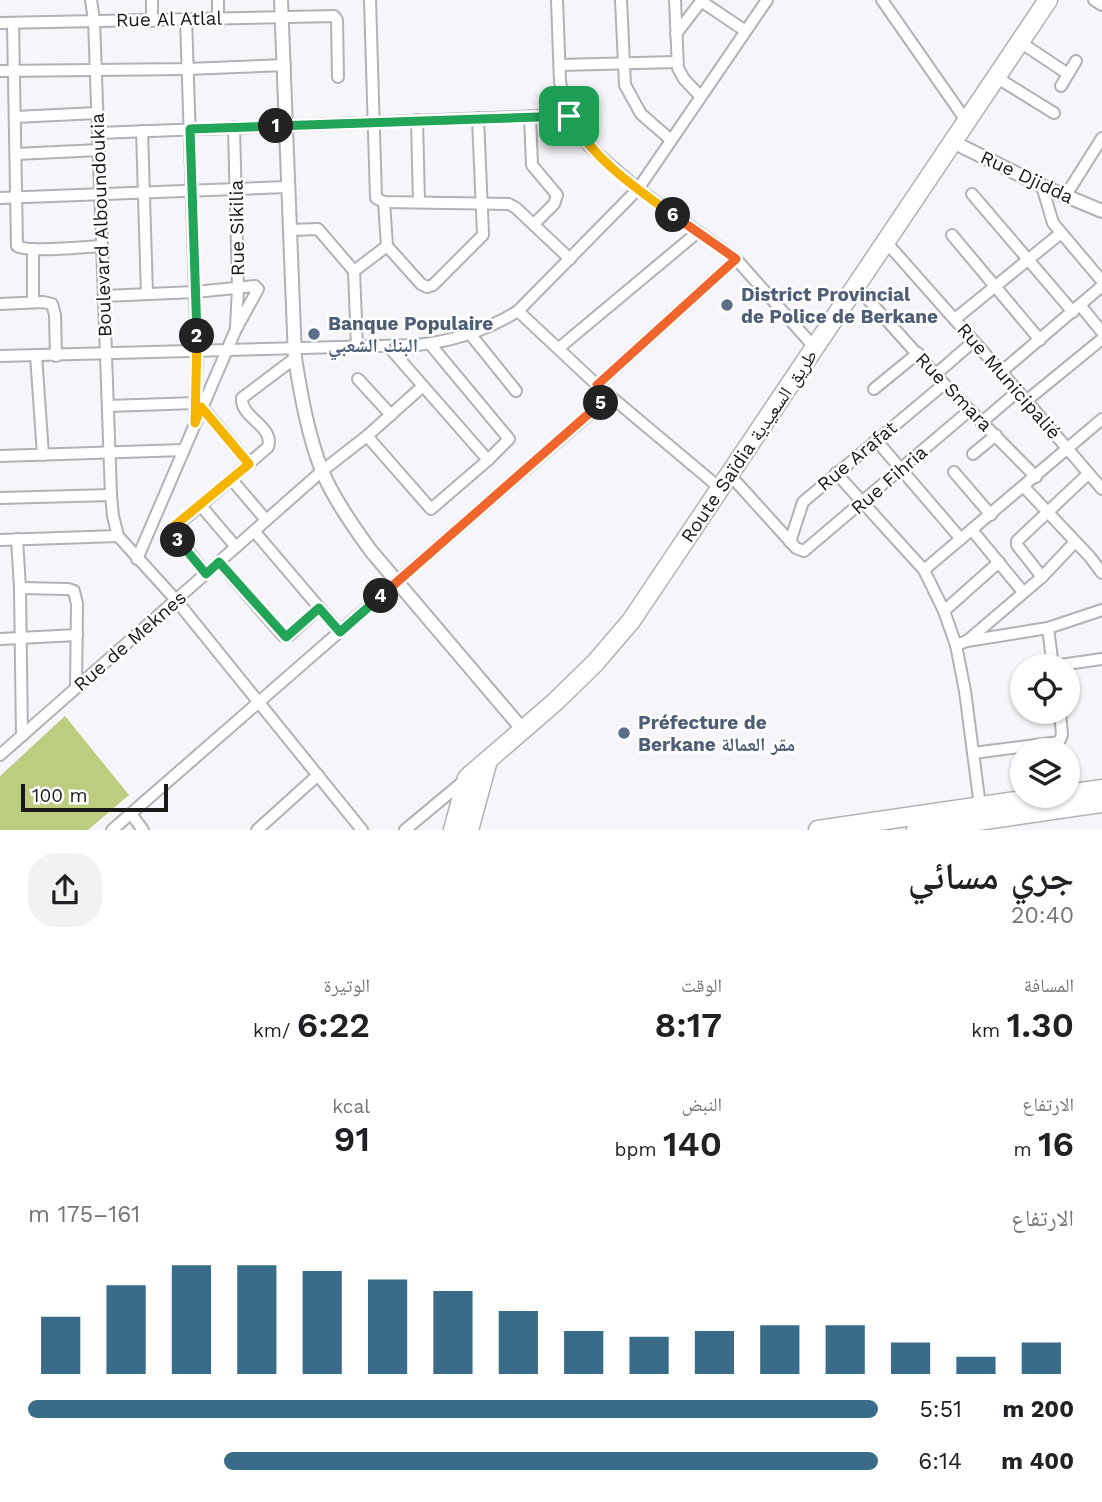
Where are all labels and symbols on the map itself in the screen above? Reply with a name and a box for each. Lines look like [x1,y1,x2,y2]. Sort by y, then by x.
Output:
street label: Rue Al Atlal [116,7,223,31]
pin [539,86,599,146]
pin: 1 [258,108,294,144]
street label: Boulevard Alboundoukia [86,112,116,337]
street label: Rue Djidda [977,145,1077,209]
street label: Rue Sikilia [225,179,249,276]
pin: 6 [656,198,690,232]
place label: District Provincial de Police de Berkane [741,283,938,328]
marker: District Provincial de Police de Berkane [719,297,735,313]
place label: Banque Populaire البنك الشعبي [328,312,493,360]
pin: 2 [180,318,214,354]
street label: Rue Municipalié [952,318,1066,444]
marker: Banque Populaire البنك الشعبي [306,326,322,342]
street label: Route Saïdia طريق السعيدية [676,345,822,547]
street label: Rue Smara [911,348,997,436]
pin: 5 [584,386,618,420]
street label: Rue Arafat [813,416,901,496]
street label: Rue Fihria [846,440,932,519]
pin: 3 [160,522,196,558]
pin: 4 [364,578,398,614]
street label: Rue de Meknes [69,586,191,696]
place label: Préfecture de Berkane مقر العمالة [638,711,795,756]
marker: Préfecture de Berkane مقر العمالة [616,725,632,741]
scale bar [21,781,168,813]

